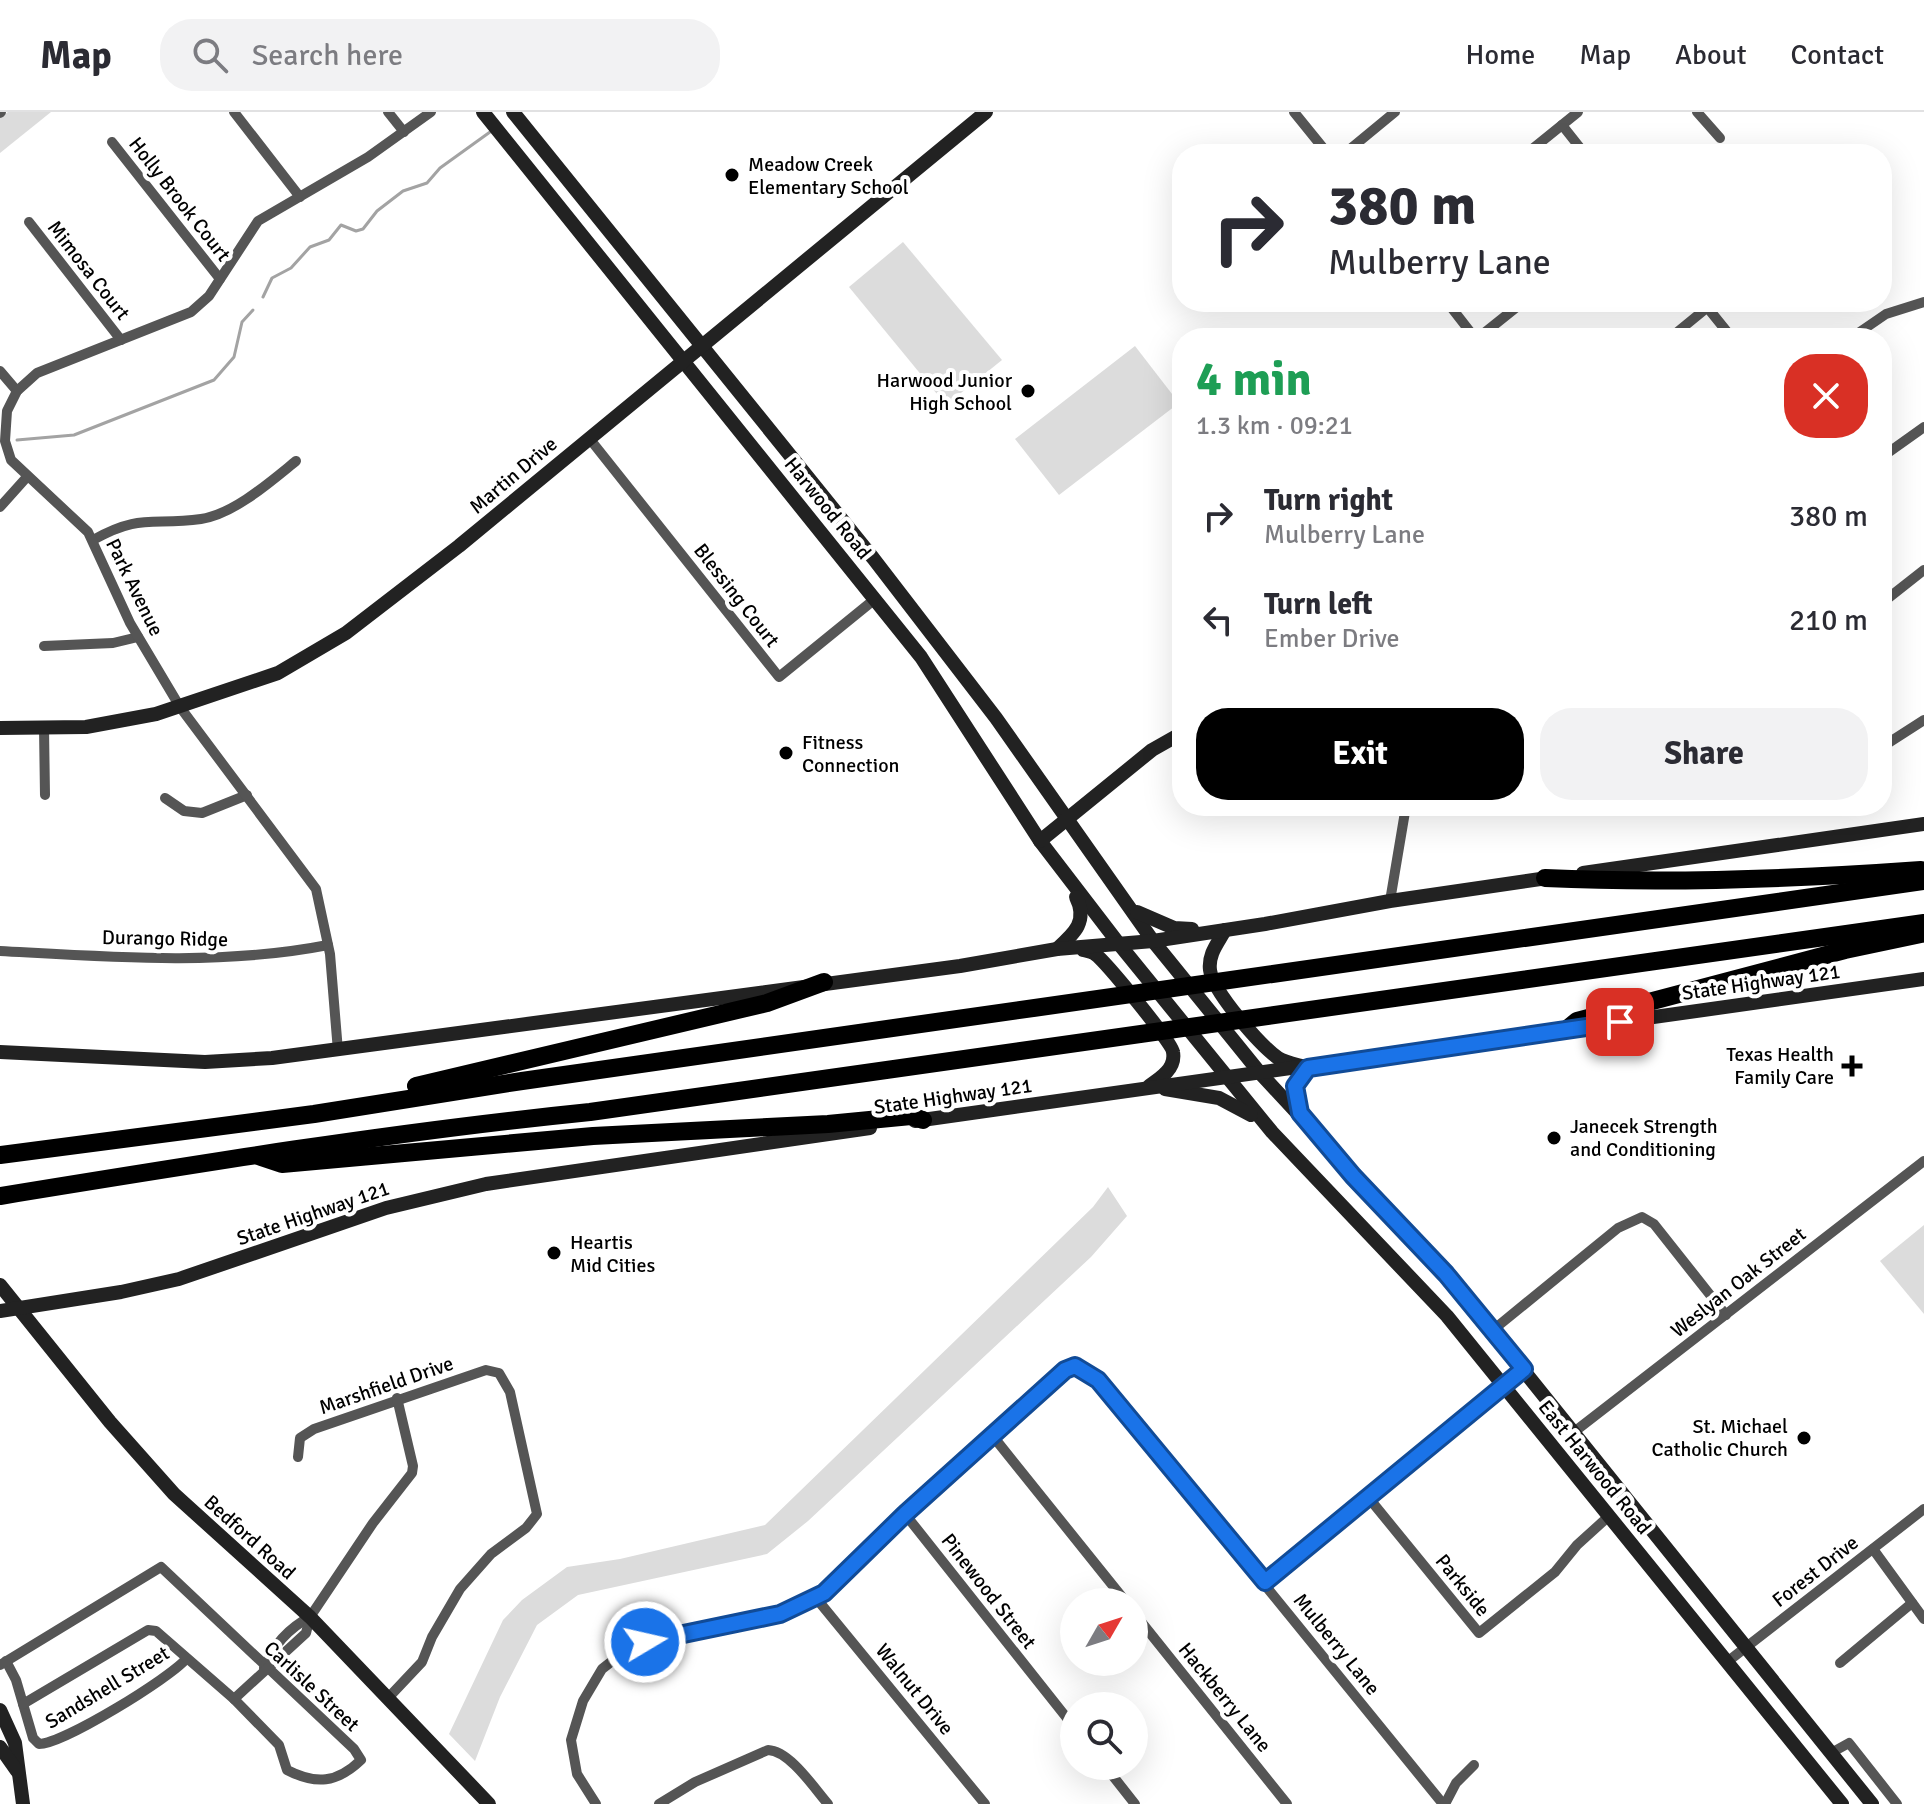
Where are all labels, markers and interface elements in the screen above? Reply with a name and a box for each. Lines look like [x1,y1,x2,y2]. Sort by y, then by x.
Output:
search box [160,19,720,91]
text: Map [40,32,112,79]
icon: search [188,33,232,77]
text: Search here [252,37,403,74]
text: Home [1466,38,1535,72]
text: Map [1579,38,1631,72]
text: About [1675,38,1747,72]
text: Contact [1791,38,1884,72]
street label: Holly Brook Court [123,132,236,266]
place label: Meadow Creek Elementary School [748,152,909,200]
marker: Meadow Creek Elementary School [723,166,741,184]
text: 380 m [1328,171,1476,240]
icon: right [1196,176,1300,280]
street label: Mimosa Court [42,216,135,325]
text: Mulberry Lane [1328,240,1551,285]
text: 4 min [1196,350,1312,409]
button: close [1784,354,1868,438]
place label: Harwood Junior High School [877,368,1013,416]
marker: Harwood Junior High School [1019,382,1037,400]
text: 1.3 km · 09:21 [1196,410,1353,442]
street label: Martin Drive [464,432,562,519]
street label: Harwood Road [779,452,876,564]
text: Turn right [1264,482,1393,519]
icon: right [1196,494,1240,538]
text: 380 m [1789,498,1868,535]
text: Mulberry Lane [1264,519,1425,551]
street label: Park Avenue [100,534,169,640]
street label: Blessing Court [688,538,785,652]
text: Turn left [1264,586,1373,623]
icon: left [1196,598,1240,642]
text: 210 m [1789,602,1868,639]
text: Ember Drive [1264,623,1400,655]
button: Exit [1196,708,1524,800]
button: Share [1540,708,1868,800]
place label: Fitness Connection [802,730,899,778]
marker: Fitness Connection [777,744,795,762]
street label: Durango Ridge [102,925,228,952]
street label: State Highway 121 [1680,959,1842,1006]
pin [1586,988,1654,1056]
icon: arrive [1598,1000,1642,1044]
place label: Texas Health Family Care [1726,1042,1834,1090]
marker: Texas Health Family Care [1841,1055,1863,1077]
street label: State Highway 121 [872,1073,1034,1120]
place label: Janecek Strength and Conditioning [1570,1114,1718,1162]
marker: Janecek Strength and Conditioning [1545,1129,1563,1147]
street label: State Highway 121 [234,1176,393,1251]
street label: Weslyan Oak Street [1666,1222,1811,1343]
place label: Heartis Mid Cities [570,1230,656,1278]
marker: Heartis Mid Cities [545,1244,563,1262]
street label: Marshfield Drive [316,1351,457,1420]
street label: East Harwood Road [1533,1395,1656,1540]
place label: St. Michael Catholic Church [1652,1414,1788,1462]
marker: St. Michael Catholic Church [1795,1429,1813,1447]
street label: Bedford Road [199,1490,301,1585]
street label: Pinewood Street [936,1529,1041,1654]
street label: Forest Drive [1767,1530,1863,1613]
street label: Parkside [1430,1549,1495,1622]
north arrow [1060,1588,1148,1676]
map controls [1060,1588,1148,1780]
street label: Mulberry Lane [1288,1588,1385,1700]
position arrow [603,1600,687,1684]
street label: Carlisle Street [259,1636,365,1737]
street label: Hackberry Lane [1173,1637,1276,1757]
street label: Walnut Drive [870,1639,959,1740]
street label: Sandshell Street [41,1641,174,1734]
button: search [1060,1692,1148,1780]

